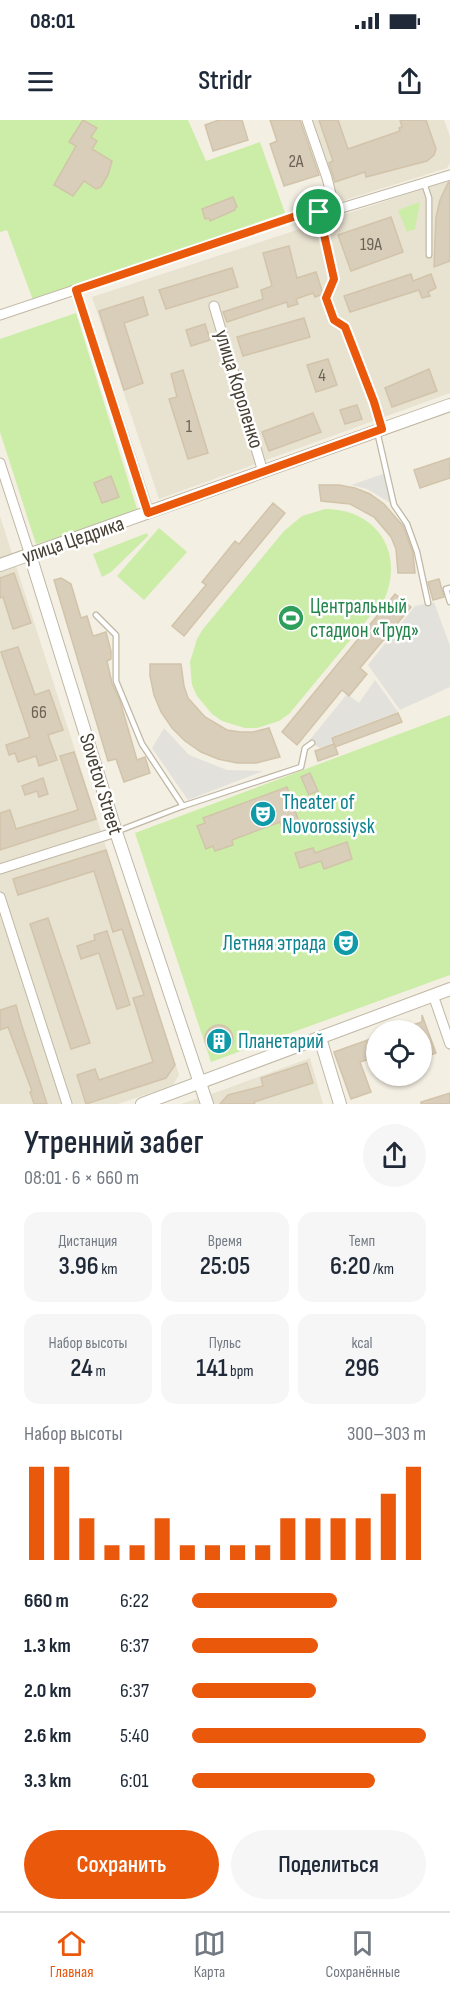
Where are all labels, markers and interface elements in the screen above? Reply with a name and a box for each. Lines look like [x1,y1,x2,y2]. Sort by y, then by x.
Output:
text: 08:01 [30,8,75,35]
icon: menu [24,65,57,98]
text: Stridr [198,65,252,97]
icon: share [393,65,426,98]
house number: 2А [288,151,304,172]
pin [293,186,344,237]
icon: arrive [302,195,335,228]
house number: 19А [360,234,382,255]
street label: улица Короленко [209,327,269,451]
house number: 4 [318,365,326,386]
house number: 1 [186,416,193,437]
street label: улица Цедрика [19,511,127,569]
place label: Центральный стадион «Труд» [310,594,419,643]
sports icon: Центральный стадион «Труд» [276,603,306,633]
house number: 66 [31,702,47,723]
street label: Sovetov Street [74,730,128,838]
place label: Theater of Novorossiysk [282,790,375,839]
theatre icon: Theater of Novorossiysk [248,799,278,829]
theatre icon: Летняя этрада [331,928,361,958]
place label: Летняя этрада [223,931,326,956]
map controls [366,1020,432,1086]
button: locate [366,1020,432,1086]
building icon: Планетарий [204,1026,234,1056]
place label: Планетарий [238,1029,324,1054]
text: Утренний забег [24,1123,204,1163]
button: share [363,1124,426,1187]
text: 08:01 · 6 × 660 m [24,1166,139,1190]
text: Дистанция [59,1232,117,1251]
text: Время [208,1232,242,1251]
text: Темп [349,1232,375,1251]
text: 3.96 [58,1251,99,1282]
text: 25:05 [200,1251,250,1282]
text: 6:20 [330,1251,371,1282]
text: km [99,1260,118,1279]
text: /km [371,1260,394,1279]
text: Набор высоты [49,1334,127,1353]
text: Пульс [209,1334,241,1353]
text: kcal [351,1334,373,1353]
text: 24 [70,1353,93,1384]
text: 141 [196,1353,228,1384]
text: 296 [345,1353,379,1384]
text: m [93,1362,106,1381]
text: bpm [228,1362,254,1381]
text: Набор высоты [24,1422,123,1446]
text: 300–303 m [347,1422,426,1446]
text: 660 m [24,1589,69,1613]
text: 6:22 [120,1589,149,1613]
text: 1.3 km [24,1634,71,1658]
text: 6:37 [120,1634,149,1658]
text: 2.0 km [24,1679,71,1703]
text: 6:37 [120,1679,149,1703]
text: 2.6 km [24,1724,71,1748]
text: 5:40 [120,1724,149,1748]
text: 3.3 km [24,1769,71,1793]
text: 6:01 [120,1769,148,1793]
button: Сохранить [24,1830,219,1899]
button: Поделиться [231,1830,426,1899]
tab: Главная [50,1927,93,1982]
tab: Карта [193,1927,226,1982]
tab: Сохранённые [326,1927,400,1982]

